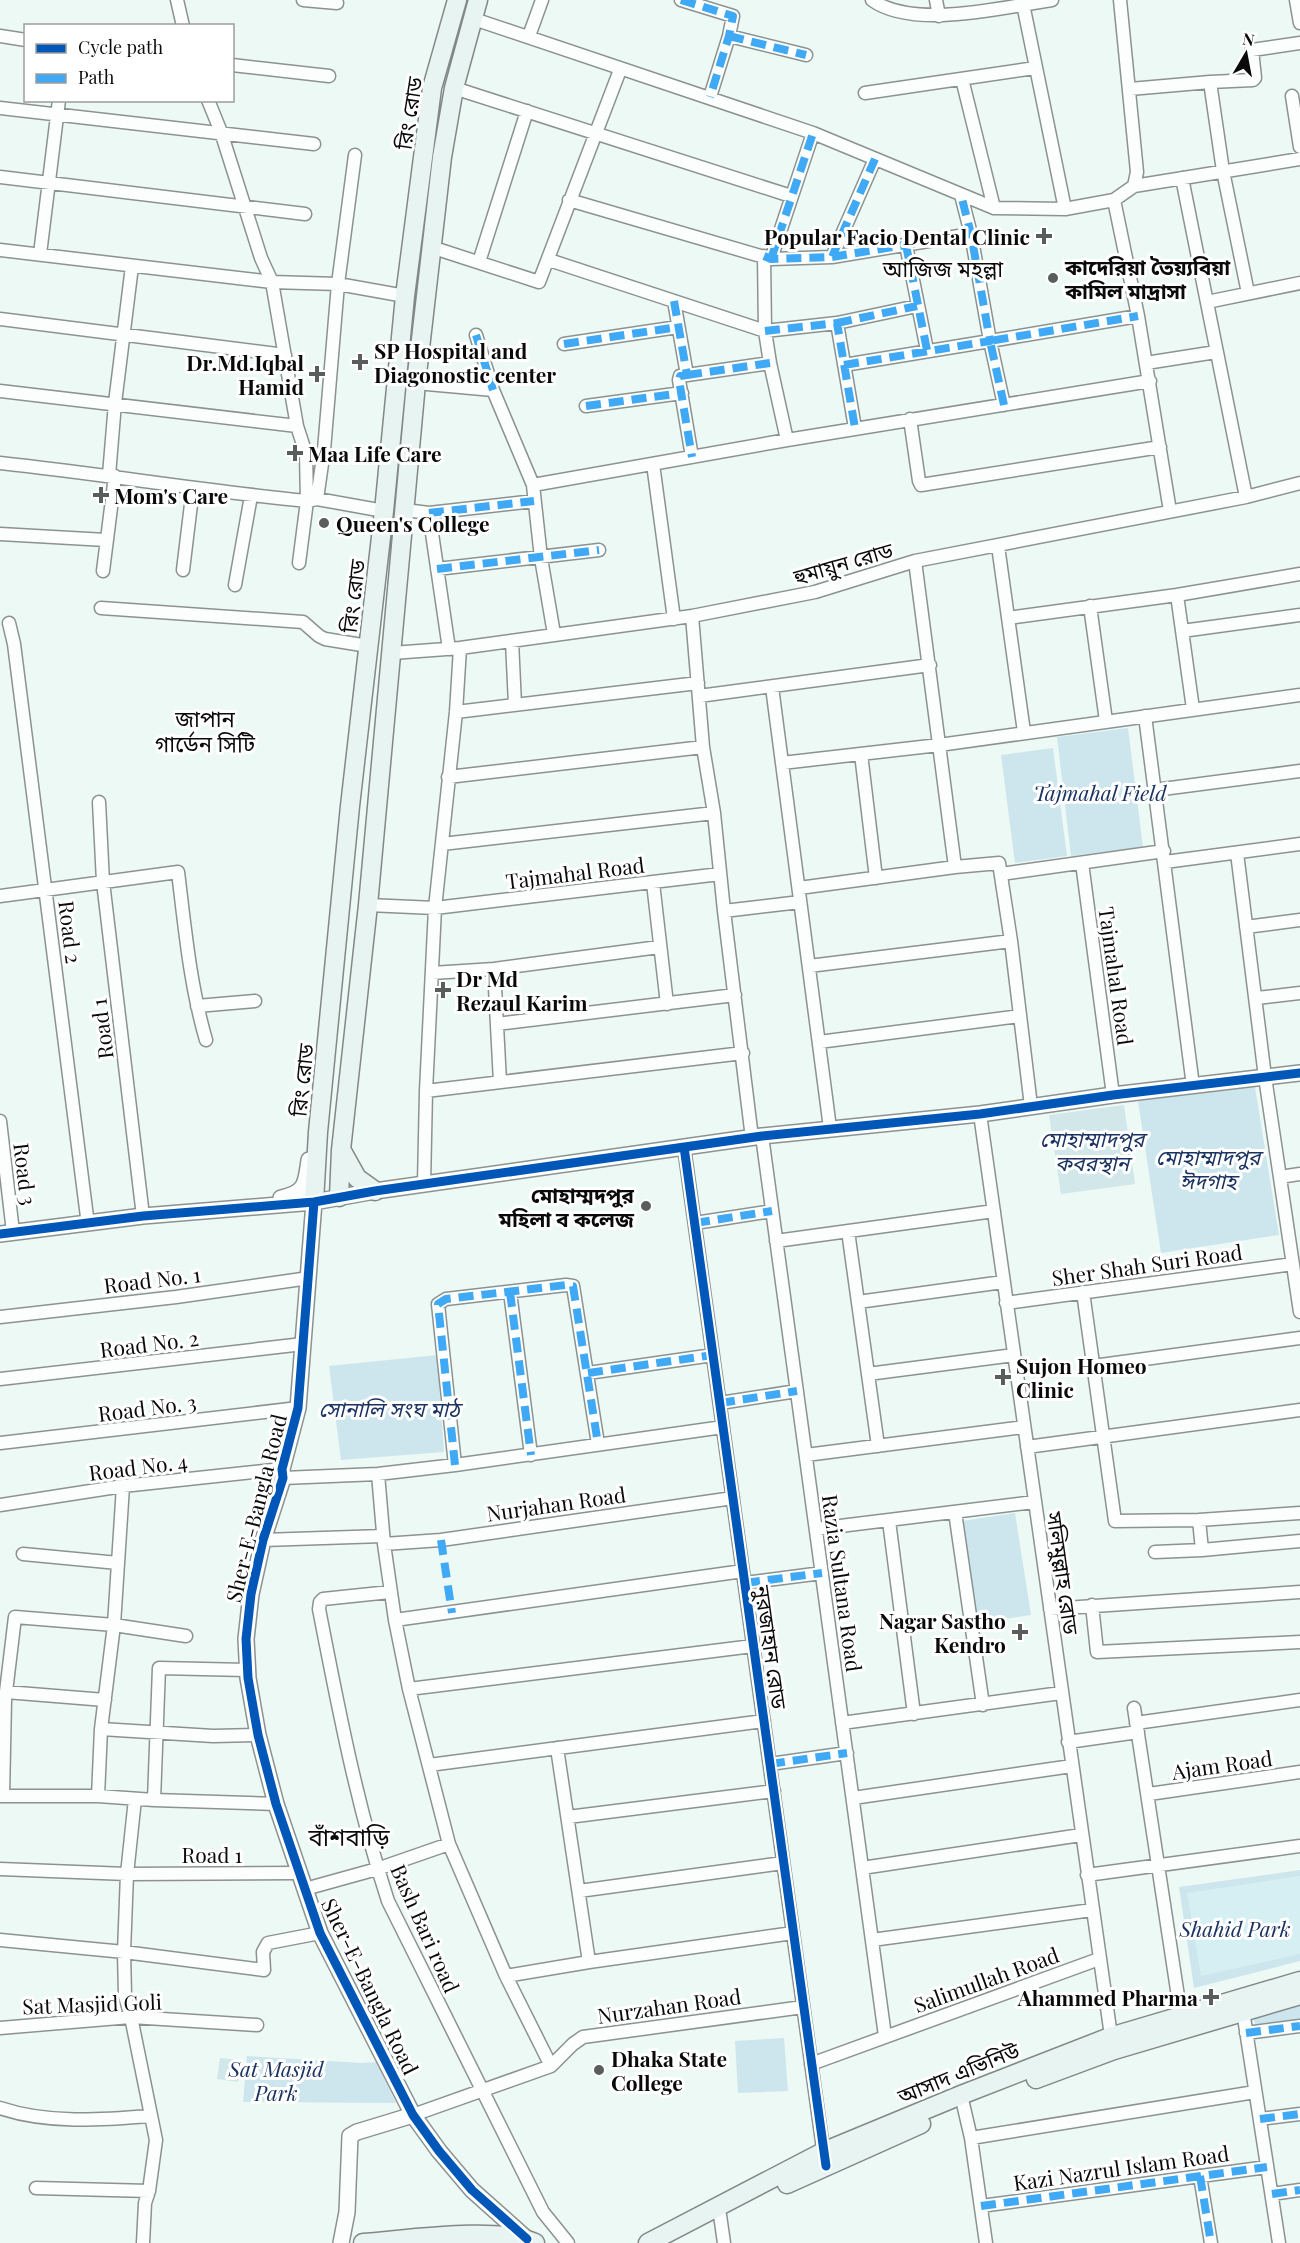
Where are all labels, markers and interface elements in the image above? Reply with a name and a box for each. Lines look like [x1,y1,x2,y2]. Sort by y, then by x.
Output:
legend [24,24,234,102]
north arrow [1216,24,1276,84]
text: N [1241,27,1257,50]
text: Cycle path [78,35,163,59]
text: Path [78,65,115,89]
street label: রিং রোড [388,74,428,152]
place label: Popular Facio Dental Clinic [764,222,1030,250]
marker: Popular Facio Dental Clinic [1035,227,1053,245]
place label: কাদেরিয়া তৈয়্যবিয়া কামিল মাদ্রাসা [1064,252,1231,304]
district label: আজিজ মহল্লা [882,253,1004,283]
marker: কাদেরিয়া তৈয়্যবিয়া কামিল মাদ্রাসা [1046,271,1060,285]
place label: SP Hospital and Diagonostic center [374,336,556,388]
place label: Dr.Md.Iqbal Hamid [186,348,304,400]
marker: SP Hospital and Diagonostic center [351,353,369,371]
marker: Dr.Md.Iqbal Hamid [308,365,326,383]
place label: Maa Life Care [308,439,442,467]
marker: Maa Life Care [286,444,304,462]
place label: Mom's Care [114,481,228,509]
marker: Mom's Care [92,486,110,504]
place label: Queen's College [336,509,489,537]
marker: Queen's College [317,516,331,530]
street label: হুমায়ুন রোড [789,534,898,593]
street label: রিং রোড [334,557,370,635]
district label: জাপান গার্ডেন সিটি [155,703,256,758]
park label: Tajmahal Field [1033,778,1167,806]
street label: Tajmahal Road [504,850,646,894]
street label: Road 2 [53,899,89,965]
street label: Tajmahal Road [1093,905,1141,1047]
place label: Dr Md Rezaul Karim [456,964,587,1016]
marker: Dr Md Rezaul Karim [434,981,452,999]
street label: Road 1 [83,997,119,1061]
street label: রিং রোড [283,1041,319,1119]
park label: মোহাম্মাদপুর কবরস্থান [1040,1124,1148,1176]
street label: Road 3 [8,1141,44,1207]
park label: মোহাম্মাদপুর ঈদগাহ [1156,1142,1264,1194]
place label: মোহাম্মদপুর মহিলা ব কলেজ [498,1180,635,1232]
marker: মোহাম্মদপুর মহিলা ব কলেজ [639,1199,653,1213]
street label: Sher Shah Suri Road [1050,1237,1244,1291]
street label: Road No. 1 [102,1259,202,1299]
street label: Road No. 2 [98,1323,200,1363]
place label: Sujon Homeo Clinic [1016,1351,1147,1403]
marker: Sujon Homeo Clinic [994,1368,1012,1386]
street label: Road No. 3 [96,1387,198,1427]
park label: সোনালি সংঘ মাঠ [318,1394,463,1422]
street label: Sher-E-Bangla Road [218,1411,292,1605]
street label: Road No. 4 [87,1446,189,1486]
street label: Nurjahan Road [485,1479,627,1527]
street label: Razia Sultana Road [817,1492,869,1674]
street label: সলিমুল্লাহ রোড [1041,1509,1087,1637]
street label: নুরজাহান রোড [749,1583,795,1711]
place label: Nagar Sastho Kendro [879,1606,1006,1658]
marker: Nagar Sastho Kendro [1011,1623,1029,1641]
street label: Ajam Road [1169,1743,1274,1785]
district label: বাঁশবাড়ি [307,1820,391,1852]
street label: Road 1 [182,1840,243,1868]
street label: Bash Bari road [385,1859,467,1997]
street label: Sher-E-Bangla Road [316,1893,426,2079]
park label: Shahid Park [1178,1914,1291,1942]
street label: Salimullah Road [909,1940,1063,2018]
street label: Nurzahan Road [595,1981,743,2029]
place label: Ahammed Pharma [1017,1983,1198,2011]
street label: Sat Masjid Goli [22,1987,162,2019]
marker: Ahammed Pharma [1202,1988,1220,2006]
street label: আসাদ এভিনিউ [892,2035,1024,2109]
place label: Dhaka State College [611,2044,727,2096]
park label: Sat Masjid Park [227,2054,324,2106]
marker: Dhaka State College [592,2063,606,2077]
street label: Kazi Nazrul Islam Road [1011,2138,1231,2196]

